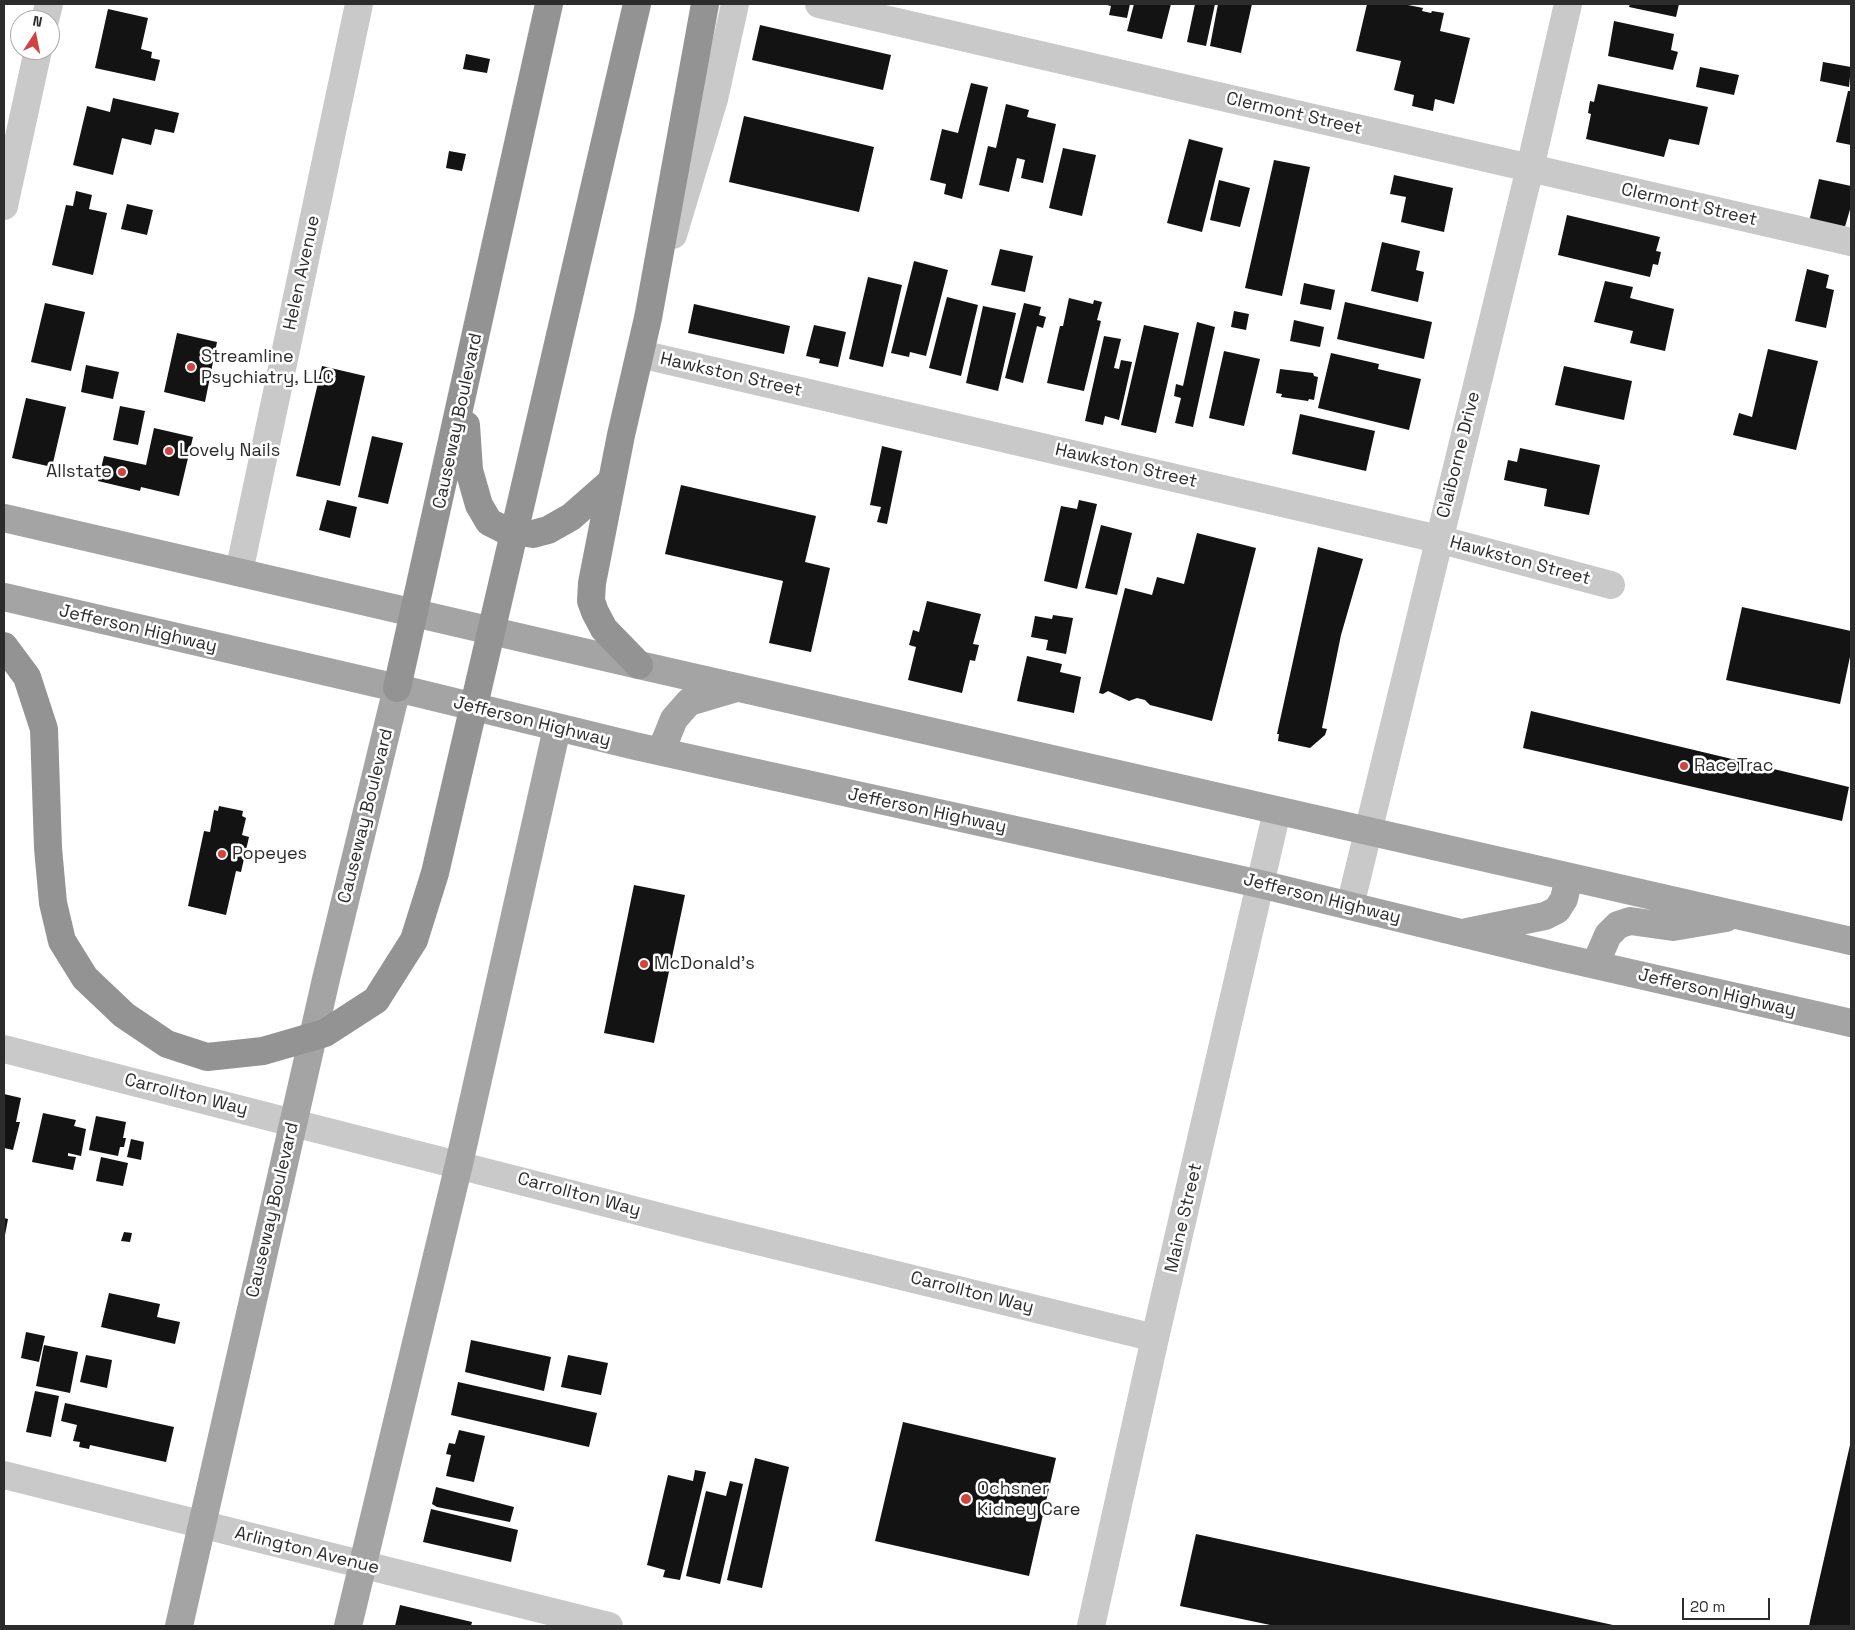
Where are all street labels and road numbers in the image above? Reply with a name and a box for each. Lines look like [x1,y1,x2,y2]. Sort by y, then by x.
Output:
street label: Clermont Street [1224,88,1364,140]
street label: Clermont Street [1619,179,1759,231]
street label: Helen Avenue [279,214,325,332]
street label: Causeway Boulevard [429,331,487,511]
street label: Hawkston Street [658,348,804,402]
street label: Claiborne Drive [1433,389,1485,521]
street label: Hawkston Street [1053,439,1199,493]
street label: Hawkston Street [1447,532,1593,590]
street label: Jefferson Highway [57,600,219,658]
street label: Jefferson Highway [451,692,613,752]
street label: Causeway Boulevard [334,726,398,906]
street label: Jefferson Highway [846,784,1008,838]
street label: Jefferson Highway [1241,869,1403,929]
street label: Jefferson Highway [1636,964,1798,1022]
street label: Carrollton Way [122,1069,250,1121]
street label: Causeway Boulevard [242,1120,304,1300]
street label: Maine Street [1161,1161,1207,1275]
street label: Carrollton Way [515,1168,643,1222]
street label: Carrollton Way [908,1267,1036,1319]
street label: Arlington Avenue [233,1523,381,1579]

